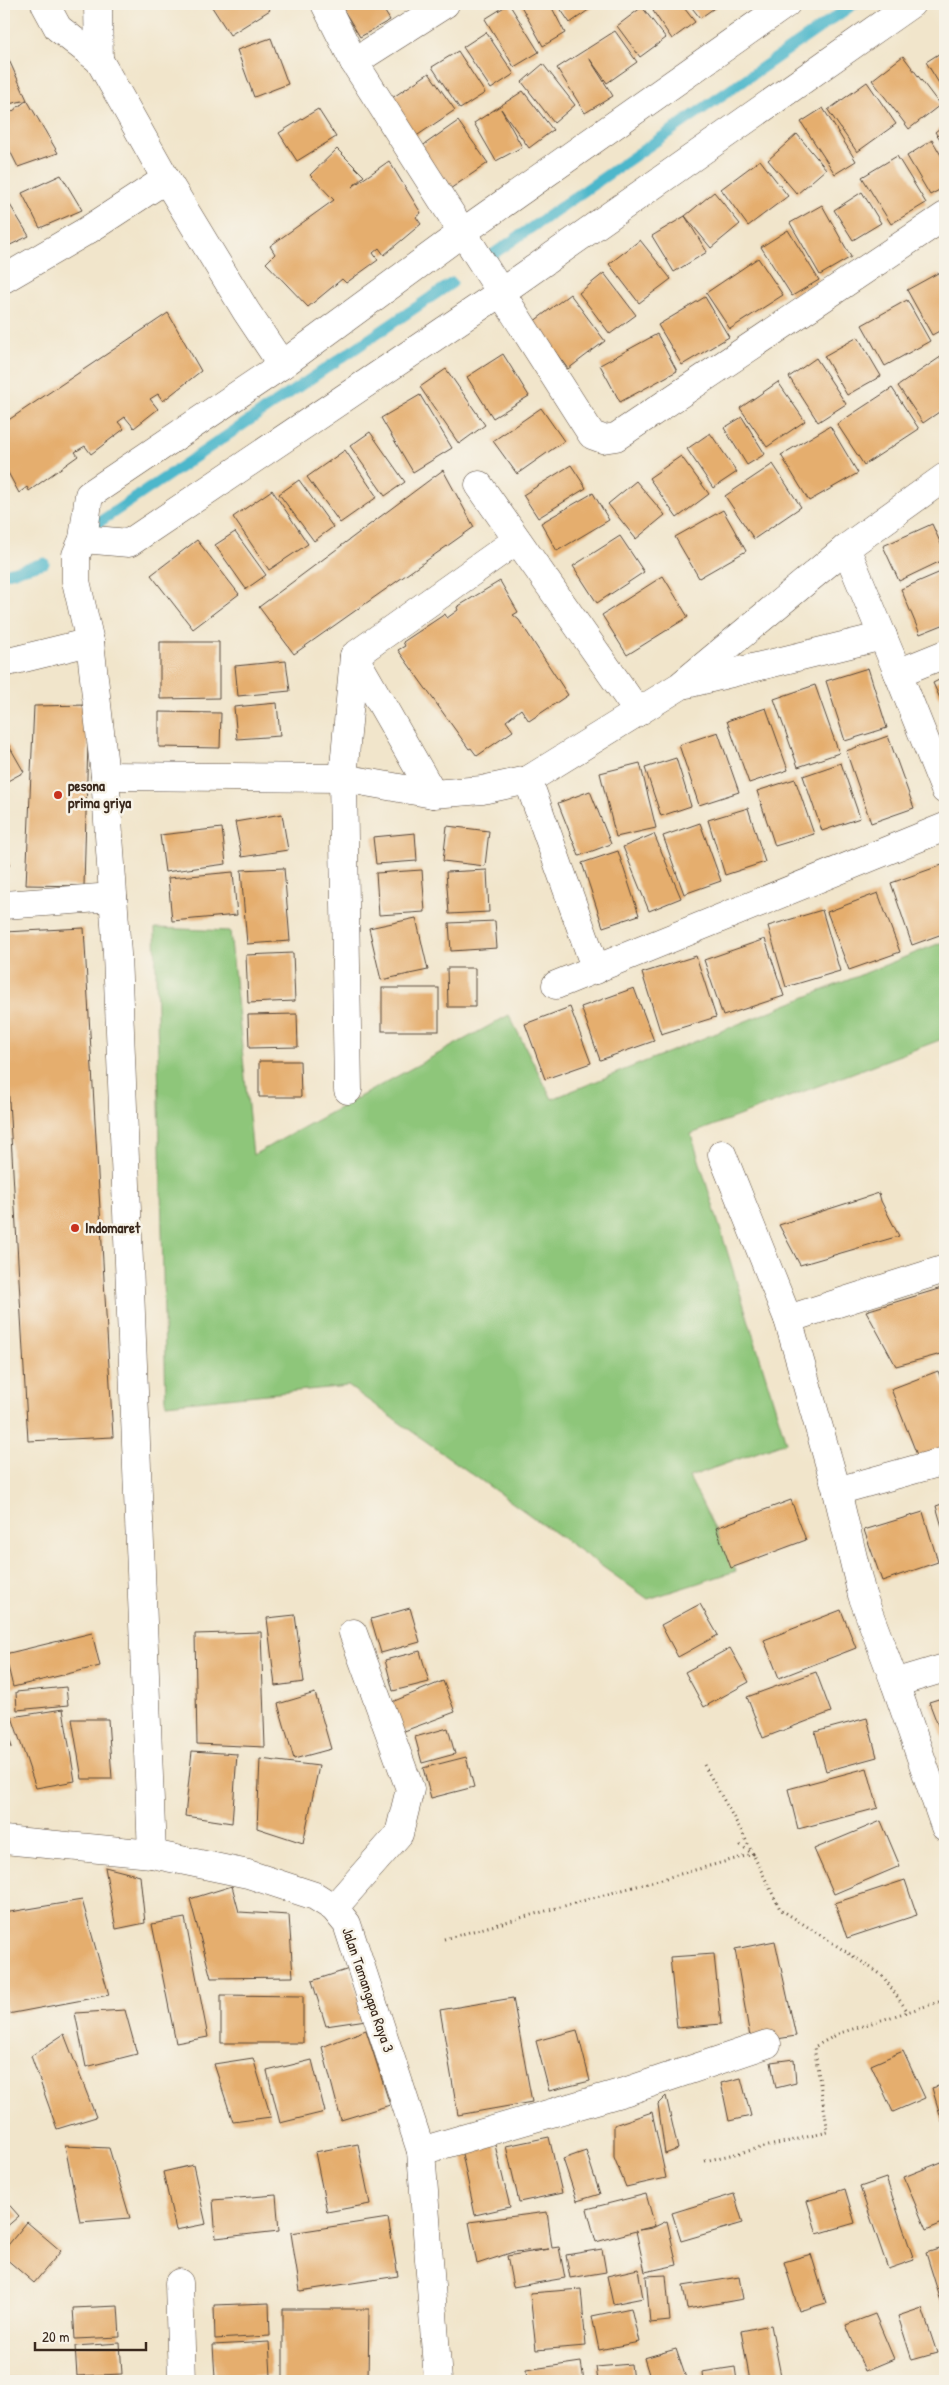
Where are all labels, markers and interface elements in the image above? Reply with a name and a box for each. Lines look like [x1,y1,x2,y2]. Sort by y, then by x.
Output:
place label: pesona prima griya [68,775,131,814]
marker: pesona prima griya [52,789,64,801]
place label: Indomaret [85,1217,141,1238]
marker: Indomaret [69,1222,81,1234]
street label: Jalan Tamangapa Raya 3 [337,1925,400,2055]
scale bar [35,2320,146,2352]
text: 20 m [42,2326,69,2347]

